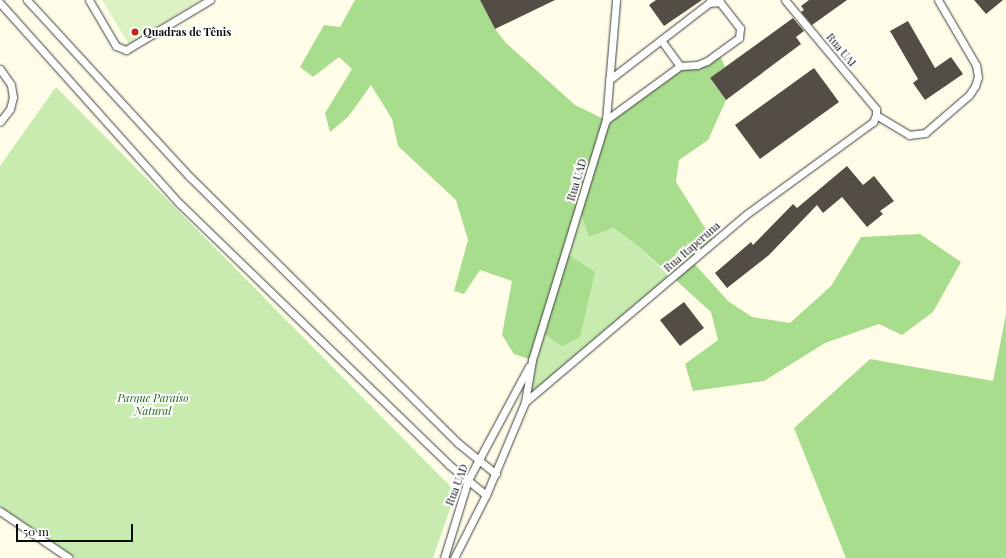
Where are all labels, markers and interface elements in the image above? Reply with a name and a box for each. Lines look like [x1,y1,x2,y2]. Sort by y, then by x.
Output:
place label: Quadras de Tênis [143,25,232,39]
marker: Quadras de Tênis [130,27,140,37]
street label: Rua UAI [823,31,859,69]
street label: Rua UAD [564,157,590,203]
street label: Rua Itaperuna [661,219,723,275]
park label: Parque Paraíso Natural [117,392,189,418]
street label: Rua UAD [443,462,471,508]
scale bar [18,516,135,542]
text: 50 m [23,523,49,539]

